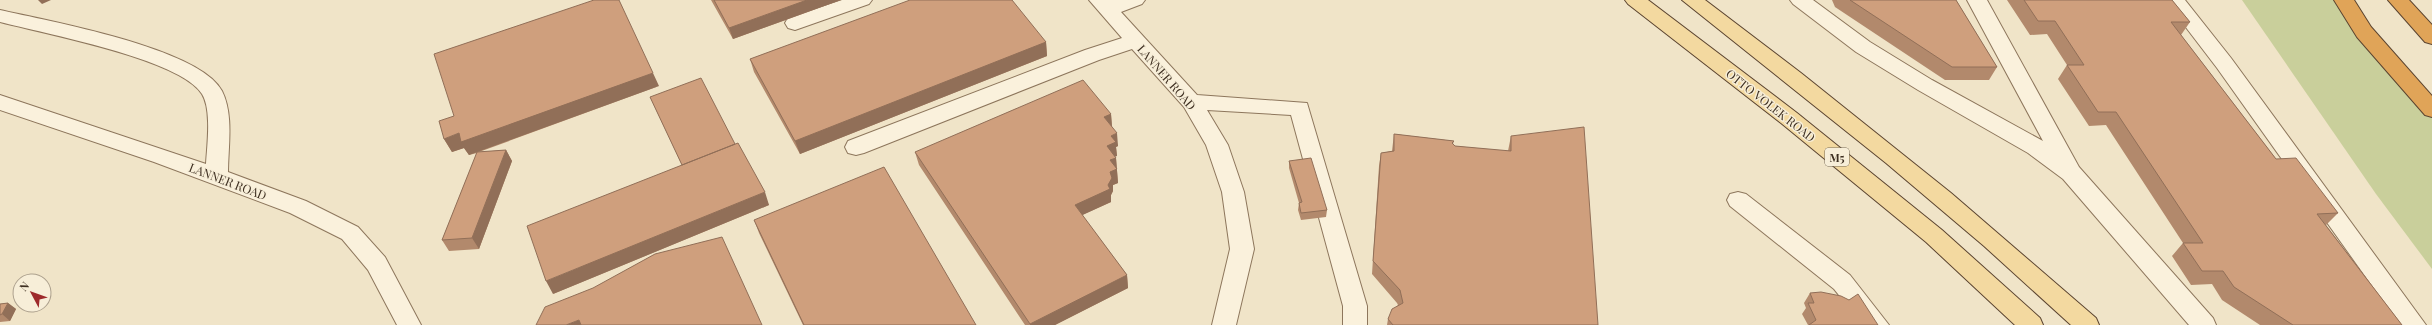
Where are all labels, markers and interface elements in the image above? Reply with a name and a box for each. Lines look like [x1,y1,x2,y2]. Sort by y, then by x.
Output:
street label: LANNER ROAD [1134,41,1200,113]
street label: OTTO VOLEK ROAD [1723,65,1819,145]
road number: M5 [1825,148,1849,166]
street label: LANNER ROAD [187,159,269,203]
north arrow [12,273,52,313]
text: N [16,278,32,294]

